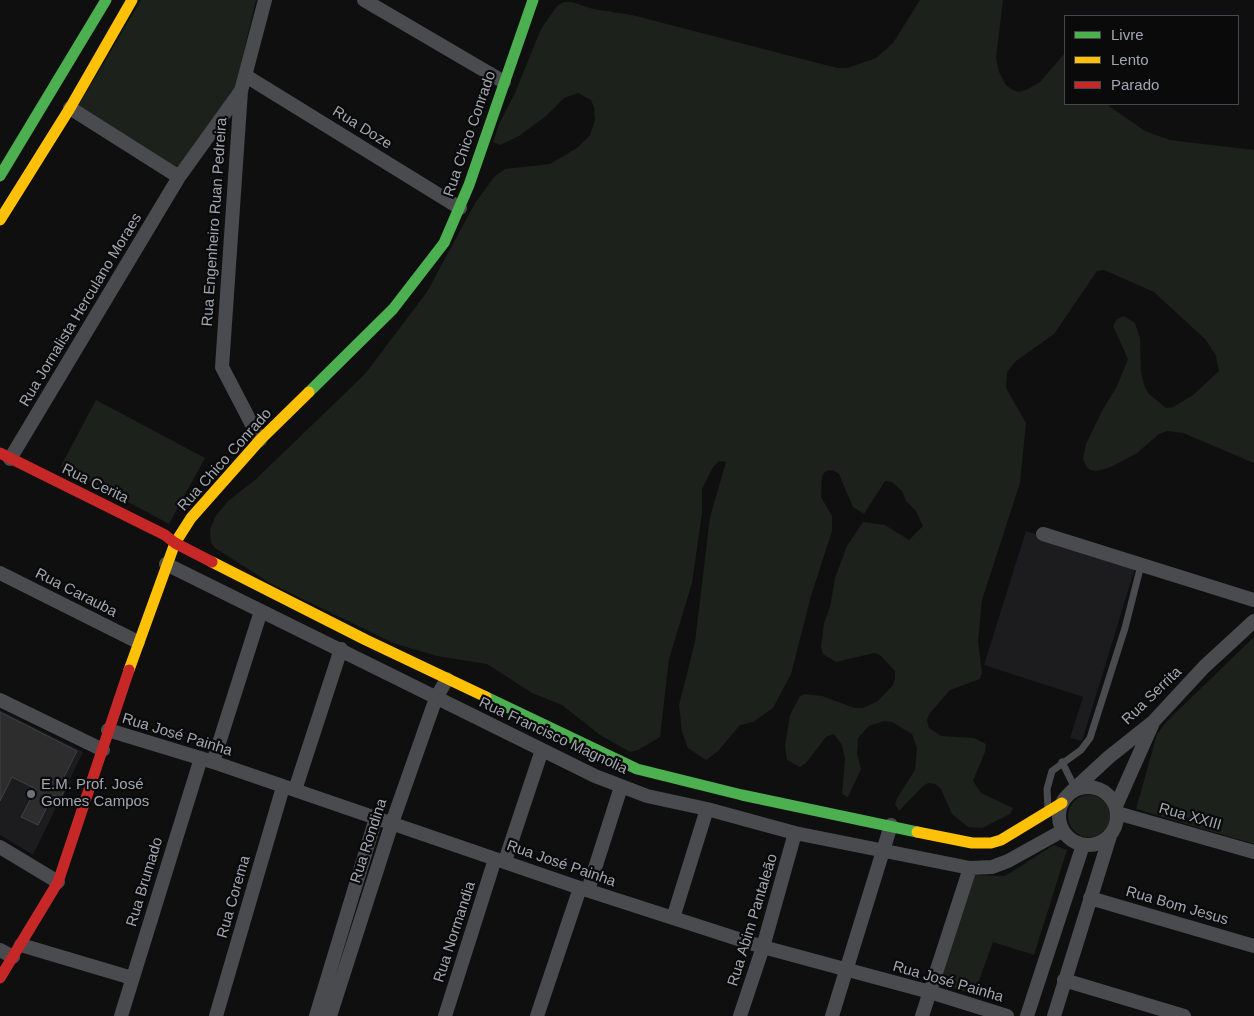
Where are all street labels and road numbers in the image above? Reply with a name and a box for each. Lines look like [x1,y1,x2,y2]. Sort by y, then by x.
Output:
street label: Rua Chico Conrado [440,69,500,199]
street label: Rua Doze [329,103,395,153]
street label: Rua Engenheiro Ruan Pedreira [199,117,231,327]
street label: Rua Jornalista Herculano Moraes [16,210,146,410]
street label: Rua Chico Conrado [174,405,276,515]
street label: Rua Cerita [59,460,131,508]
street label: Rua Carauba [32,565,120,621]
street label: Rua Serrita [1118,663,1186,729]
street label: Rua Francisco Magnolia [476,694,630,778]
street label: Rua José Painha [120,710,234,760]
street label: Rua Rondina [347,797,391,885]
street label: Rua XXIII [1157,800,1223,834]
street label: Rua Brumado [123,835,167,929]
street label: Rua José Painha [504,837,618,891]
street label: Rua Abim Pantaleão [724,852,782,988]
street label: Rua Corema [214,854,254,940]
street label: Rua Normandia [430,879,480,985]
street label: Rua Bom Jesus [1124,883,1230,929]
street label: Rua José Painha [891,958,1005,1006]

